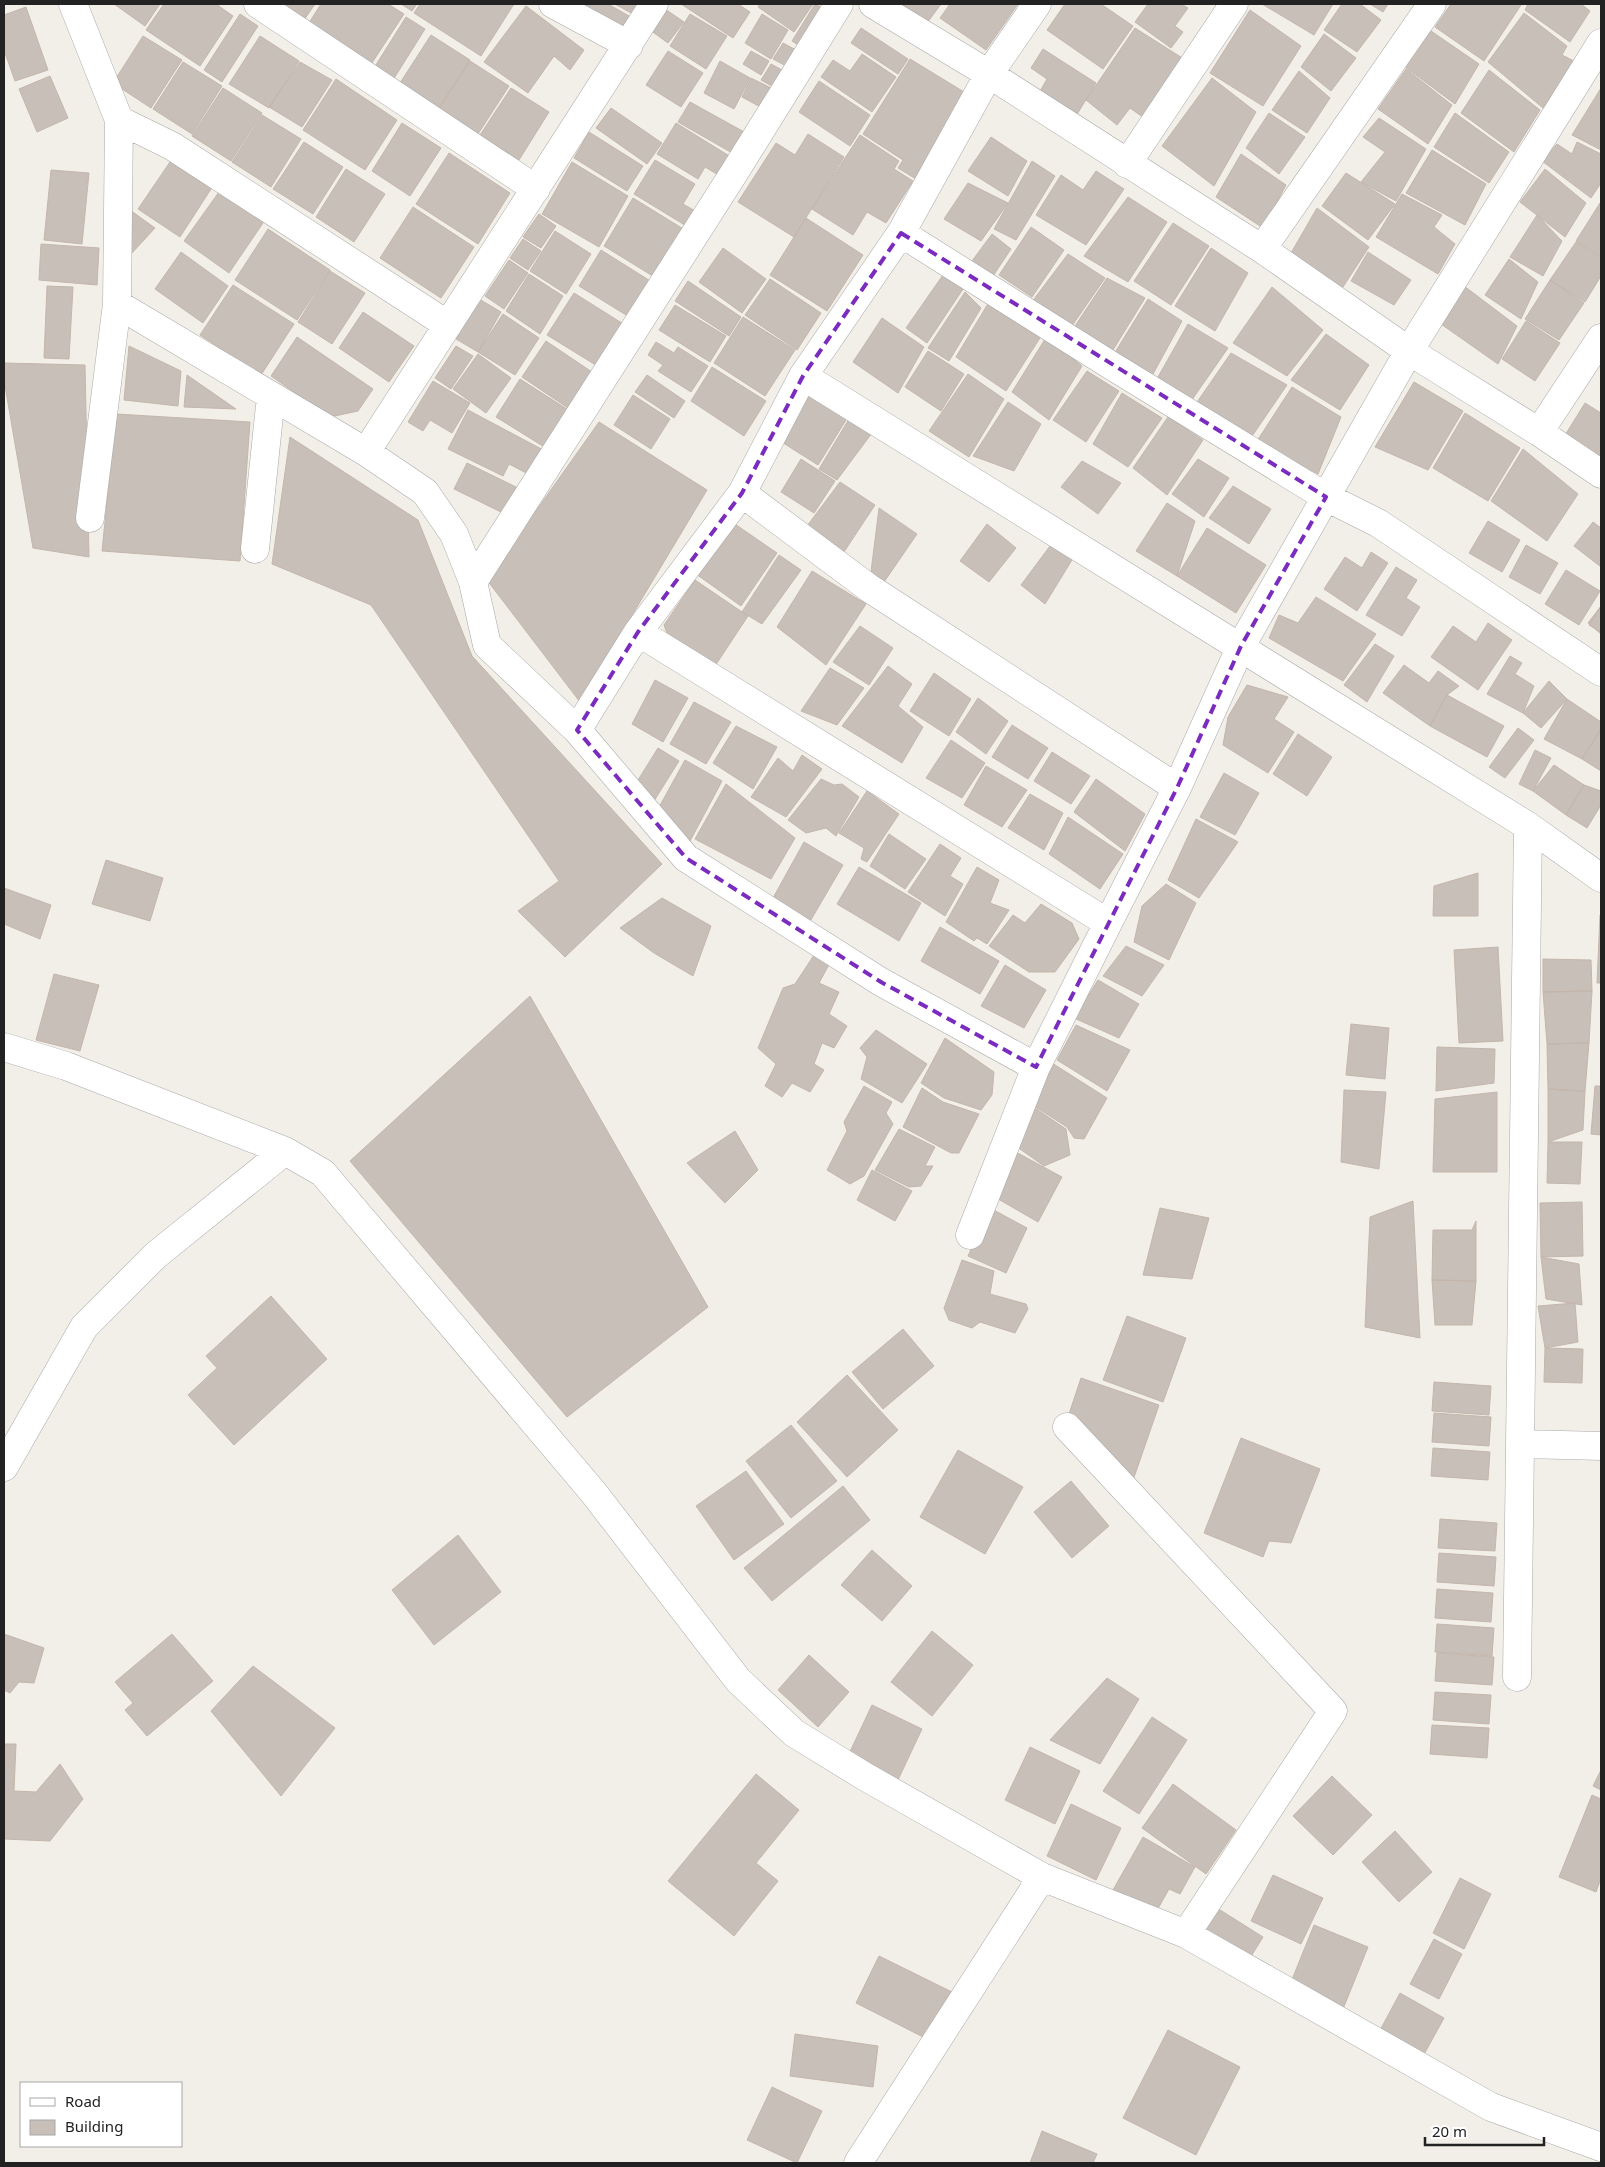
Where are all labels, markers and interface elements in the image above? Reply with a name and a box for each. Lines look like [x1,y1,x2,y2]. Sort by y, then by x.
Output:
legend [20,2082,182,2147]
text: Road [65,2091,101,2111]
scale bar [1425,2114,1544,2146]
text: Building [65,2116,123,2136]
text: 20 m [1432,2121,1467,2141]

